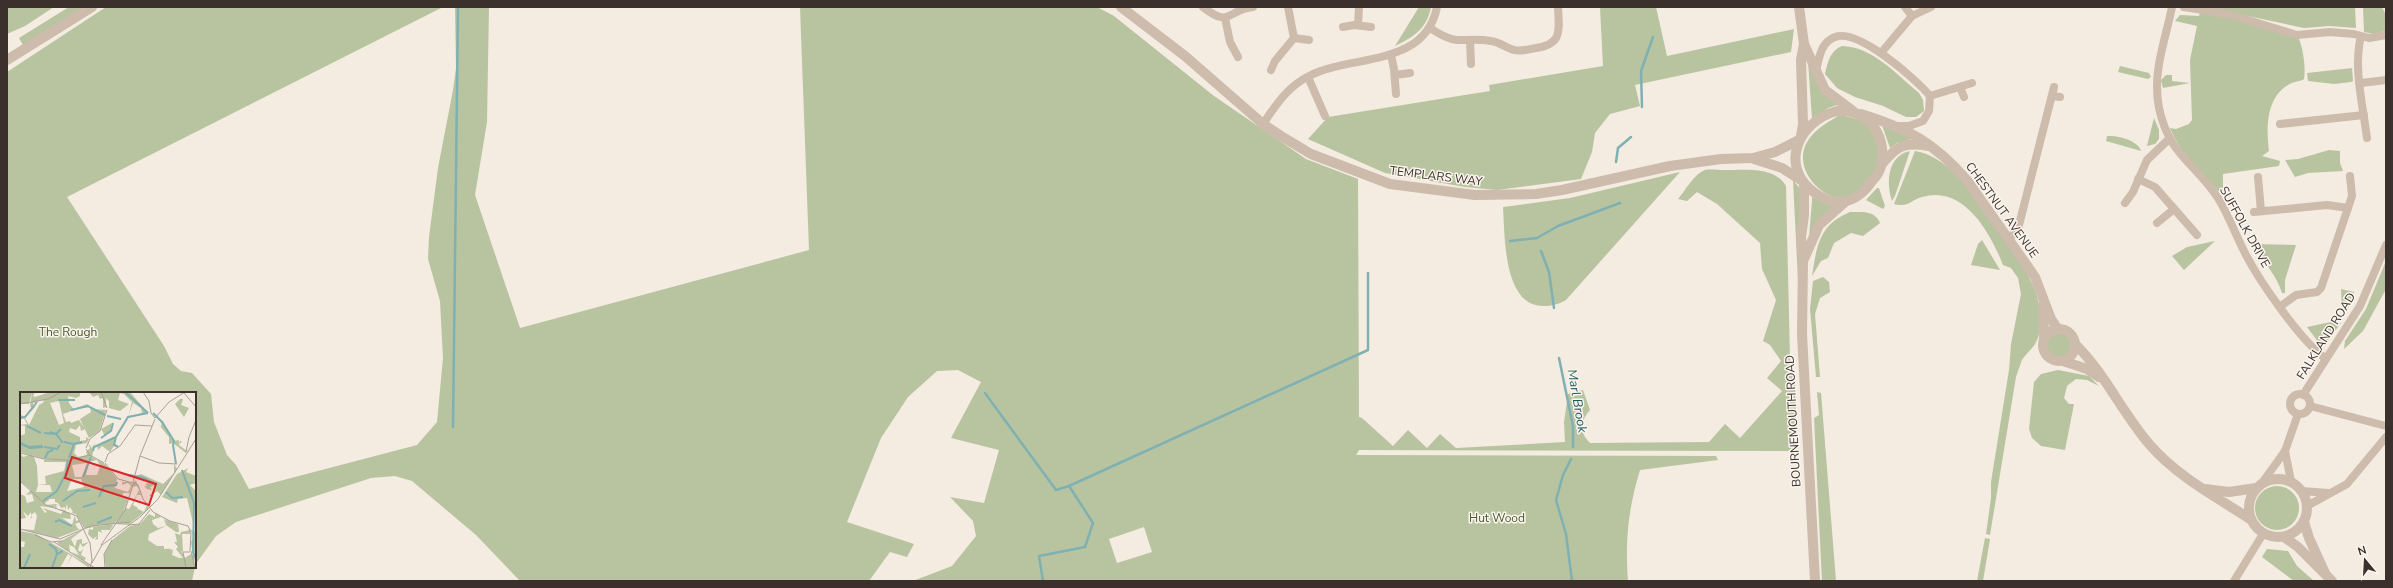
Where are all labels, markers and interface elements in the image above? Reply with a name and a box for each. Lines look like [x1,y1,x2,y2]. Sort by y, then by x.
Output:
street label: CHESTNUT AVENUE [1962,159,2042,261]
street label: TEMPLARS WAY [1389,162,1484,190]
street label: SUFFOLK DRIVE [2216,183,2274,271]
street label: FALKLAND ROAD [2293,290,2359,382]
park label: The Rough [39,324,97,340]
street label: BOURNEMOUTH ROAD [1782,354,1804,487]
water label: Marl Brook [1563,368,1592,435]
inset map [20,392,196,568]
park label: Hut Wood [1469,510,1525,526]
north arrow [2345,540,2385,580]
text: N [2356,543,2368,559]

